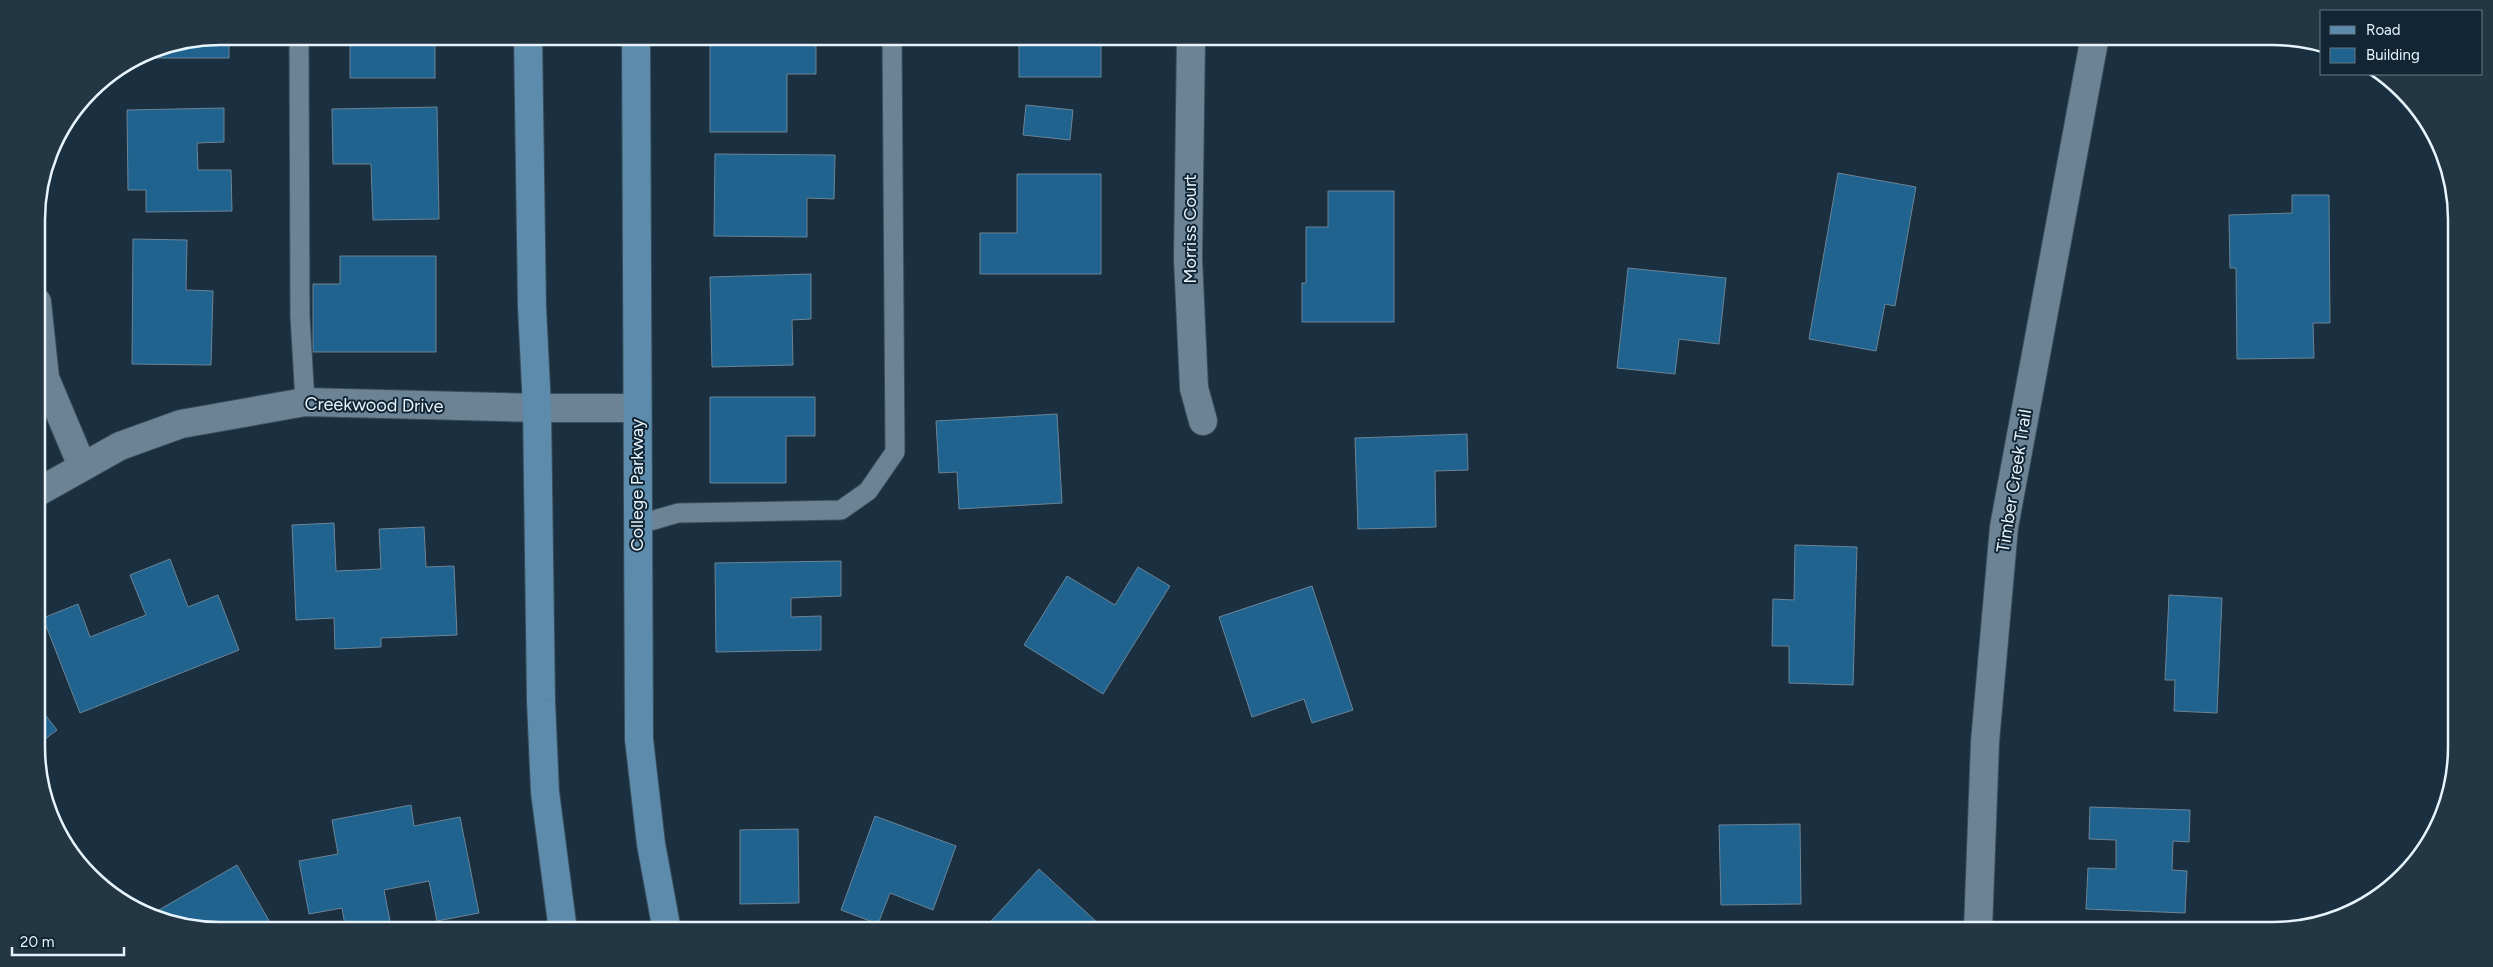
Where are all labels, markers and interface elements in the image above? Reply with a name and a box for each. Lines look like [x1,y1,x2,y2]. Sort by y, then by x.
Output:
legend [2320,10,2483,75]
text: Road [2366,21,2401,39]
text: Building [2366,46,2420,64]
street label: Morriss Court [1179,174,1201,284]
street label: Creekwood Drive [304,393,444,417]
street label: Timber Creek Trail [1992,408,2036,554]
street label: College Parkway [626,418,648,551]
scale bar [12,924,125,956]
text: 20 m [20,933,54,951]

